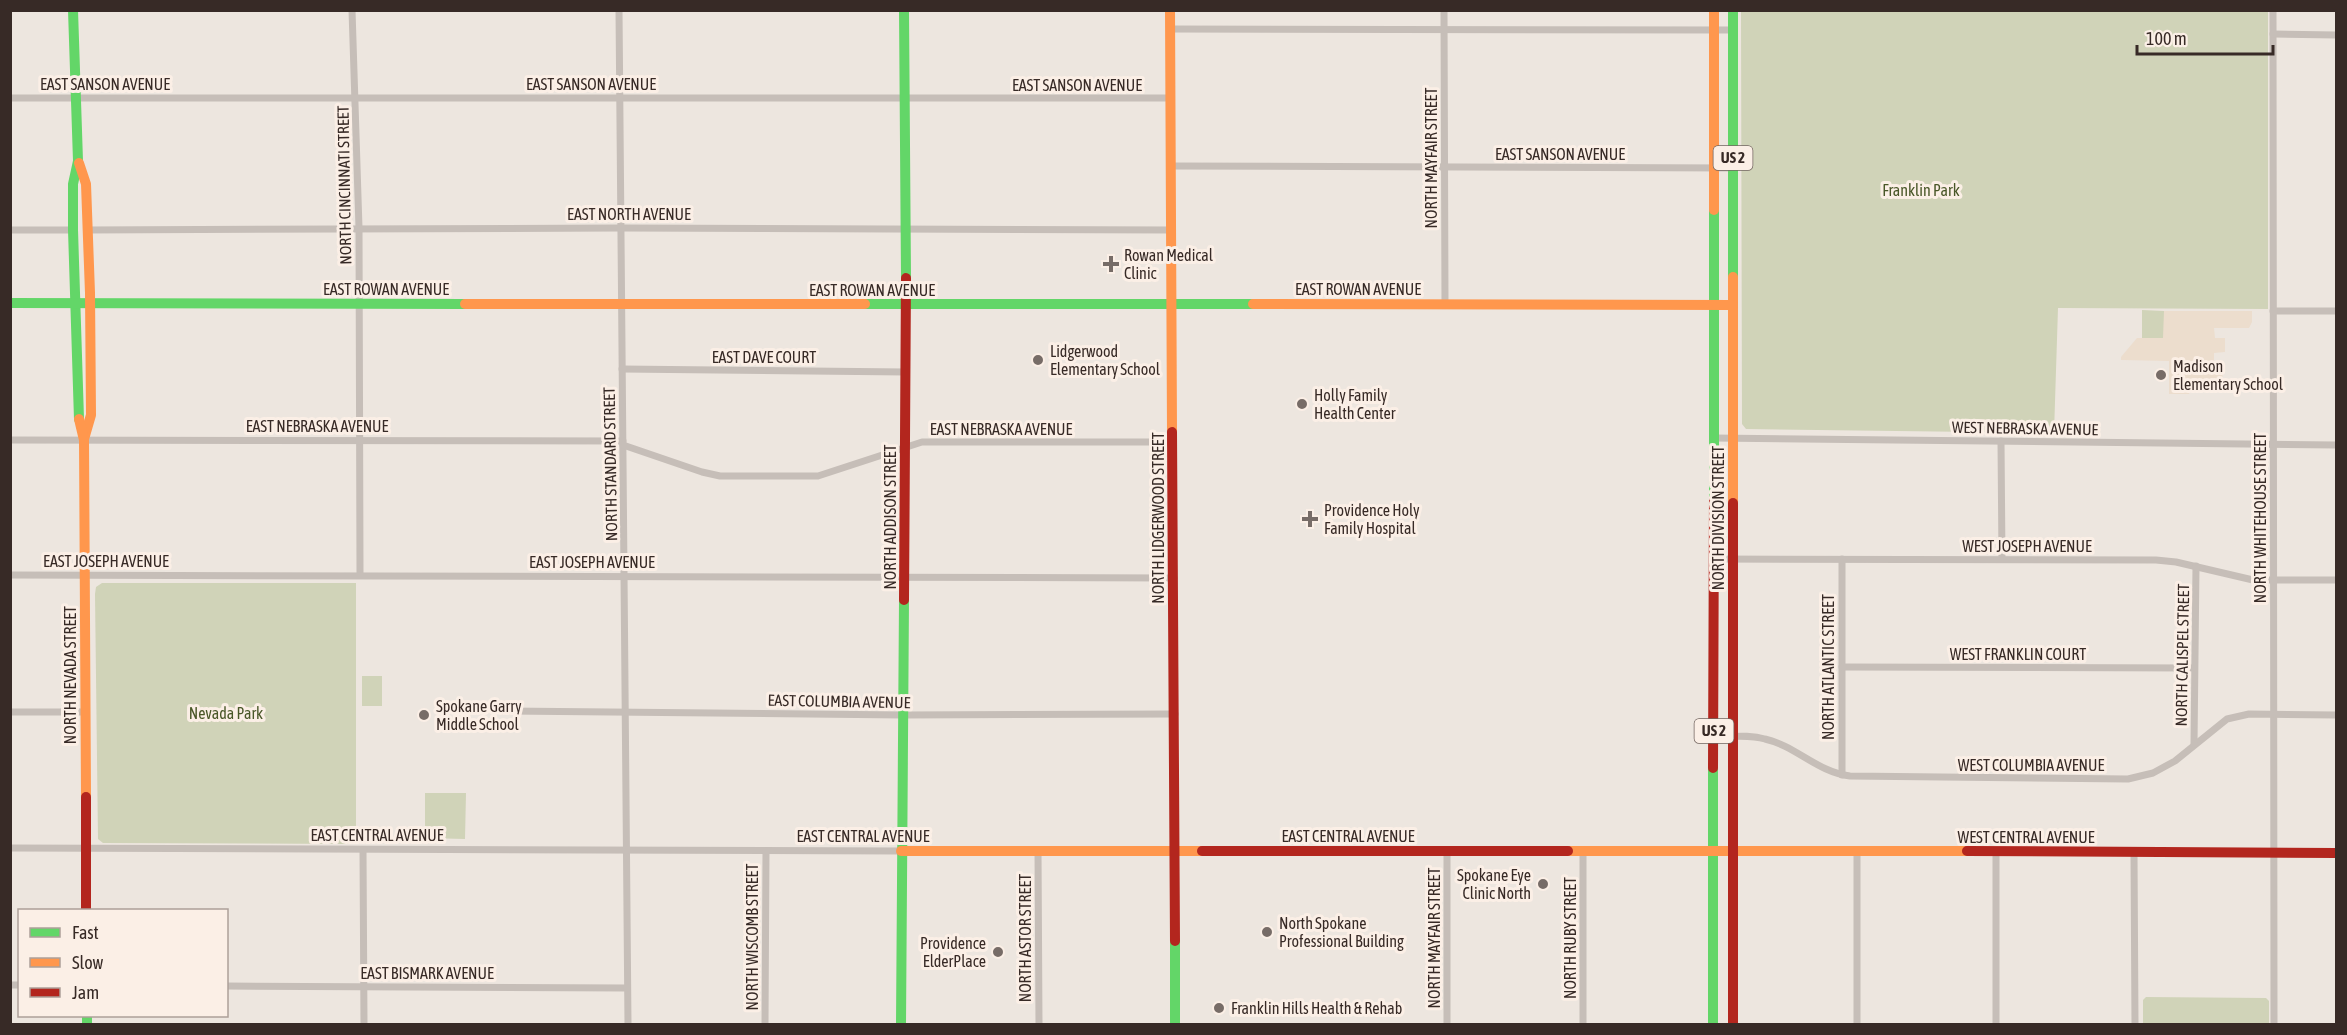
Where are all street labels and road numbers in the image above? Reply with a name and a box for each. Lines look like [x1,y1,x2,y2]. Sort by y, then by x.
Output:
street label: EAST SANSON AVENUE [40,75,170,93]
street label: EAST SANSON AVENUE [526,75,656,93]
street label: EAST SANSON AVENUE [1012,76,1142,94]
street label: NORTH MAYFAIR STREET [1422,88,1440,228]
street label: NORTH CINCINNATI STREET [334,105,354,265]
street label: EAST SANSON AVENUE [1495,145,1625,163]
road number: US 2 [1714,146,1752,170]
street label: EAST NORTH AVENUE [567,205,691,223]
street label: EAST ROWAN AVENUE [323,280,449,298]
street label: EAST ROWAN AVENUE [1295,280,1421,298]
street label: EAST ROWAN AVENUE [809,281,935,299]
street label: EAST DAVE COURT [712,348,816,366]
street label: NORTH STANDARD STREET [600,387,620,541]
street label: EAST NEBRASKA AVENUE [246,417,389,435]
street label: WEST NEBRASKA AVENUE [1952,418,2099,438]
street label: EAST NEBRASKA AVENUE [930,420,1073,438]
street label: NORTH LIDGERWOOD STREET [1149,432,1167,604]
street label: NORTH WHITEHOUSE STREET [2251,433,2269,603]
street label: NORTH ADDISON STREET [881,444,899,590]
street label: NORTH DIVISION STREET [1709,446,1727,590]
street label: WEST JOSEPH AVENUE [1962,537,2092,555]
street label: EAST JOSEPH AVENUE [43,552,169,570]
street label: EAST JOSEPH AVENUE [529,553,655,571]
street label: NORTH CALISPEL STREET [2172,583,2192,727]
street label: NORTH ATLANTIC STREET [1819,594,1837,740]
street label: NORTH NEVADA STREET [61,606,79,744]
street label: WEST FRANKLIN COURT [1950,645,2086,663]
street label: EAST COLUMBIA AVENUE [767,691,911,711]
road number: US 2 [1694,719,1734,743]
street label: WEST COLUMBIA AVENUE [1958,756,2104,774]
street label: EAST CENTRAL AVENUE [310,826,444,844]
street label: EAST CENTRAL AVENUE [796,827,930,845]
street label: EAST CENTRAL AVENUE [1281,827,1415,845]
street label: WEST CENTRAL AVENUE [1958,828,2095,846]
street label: NORTH WISCOMB STREET [743,864,761,1010]
street label: NORTH MAYFAIR STREET [1425,868,1443,1008]
street label: NORTH ASTOR STREET [1016,874,1034,1002]
street label: NORTH RUBY STREET [1561,877,1579,999]
street label: EAST BISMARK AVENUE [360,964,494,982]

